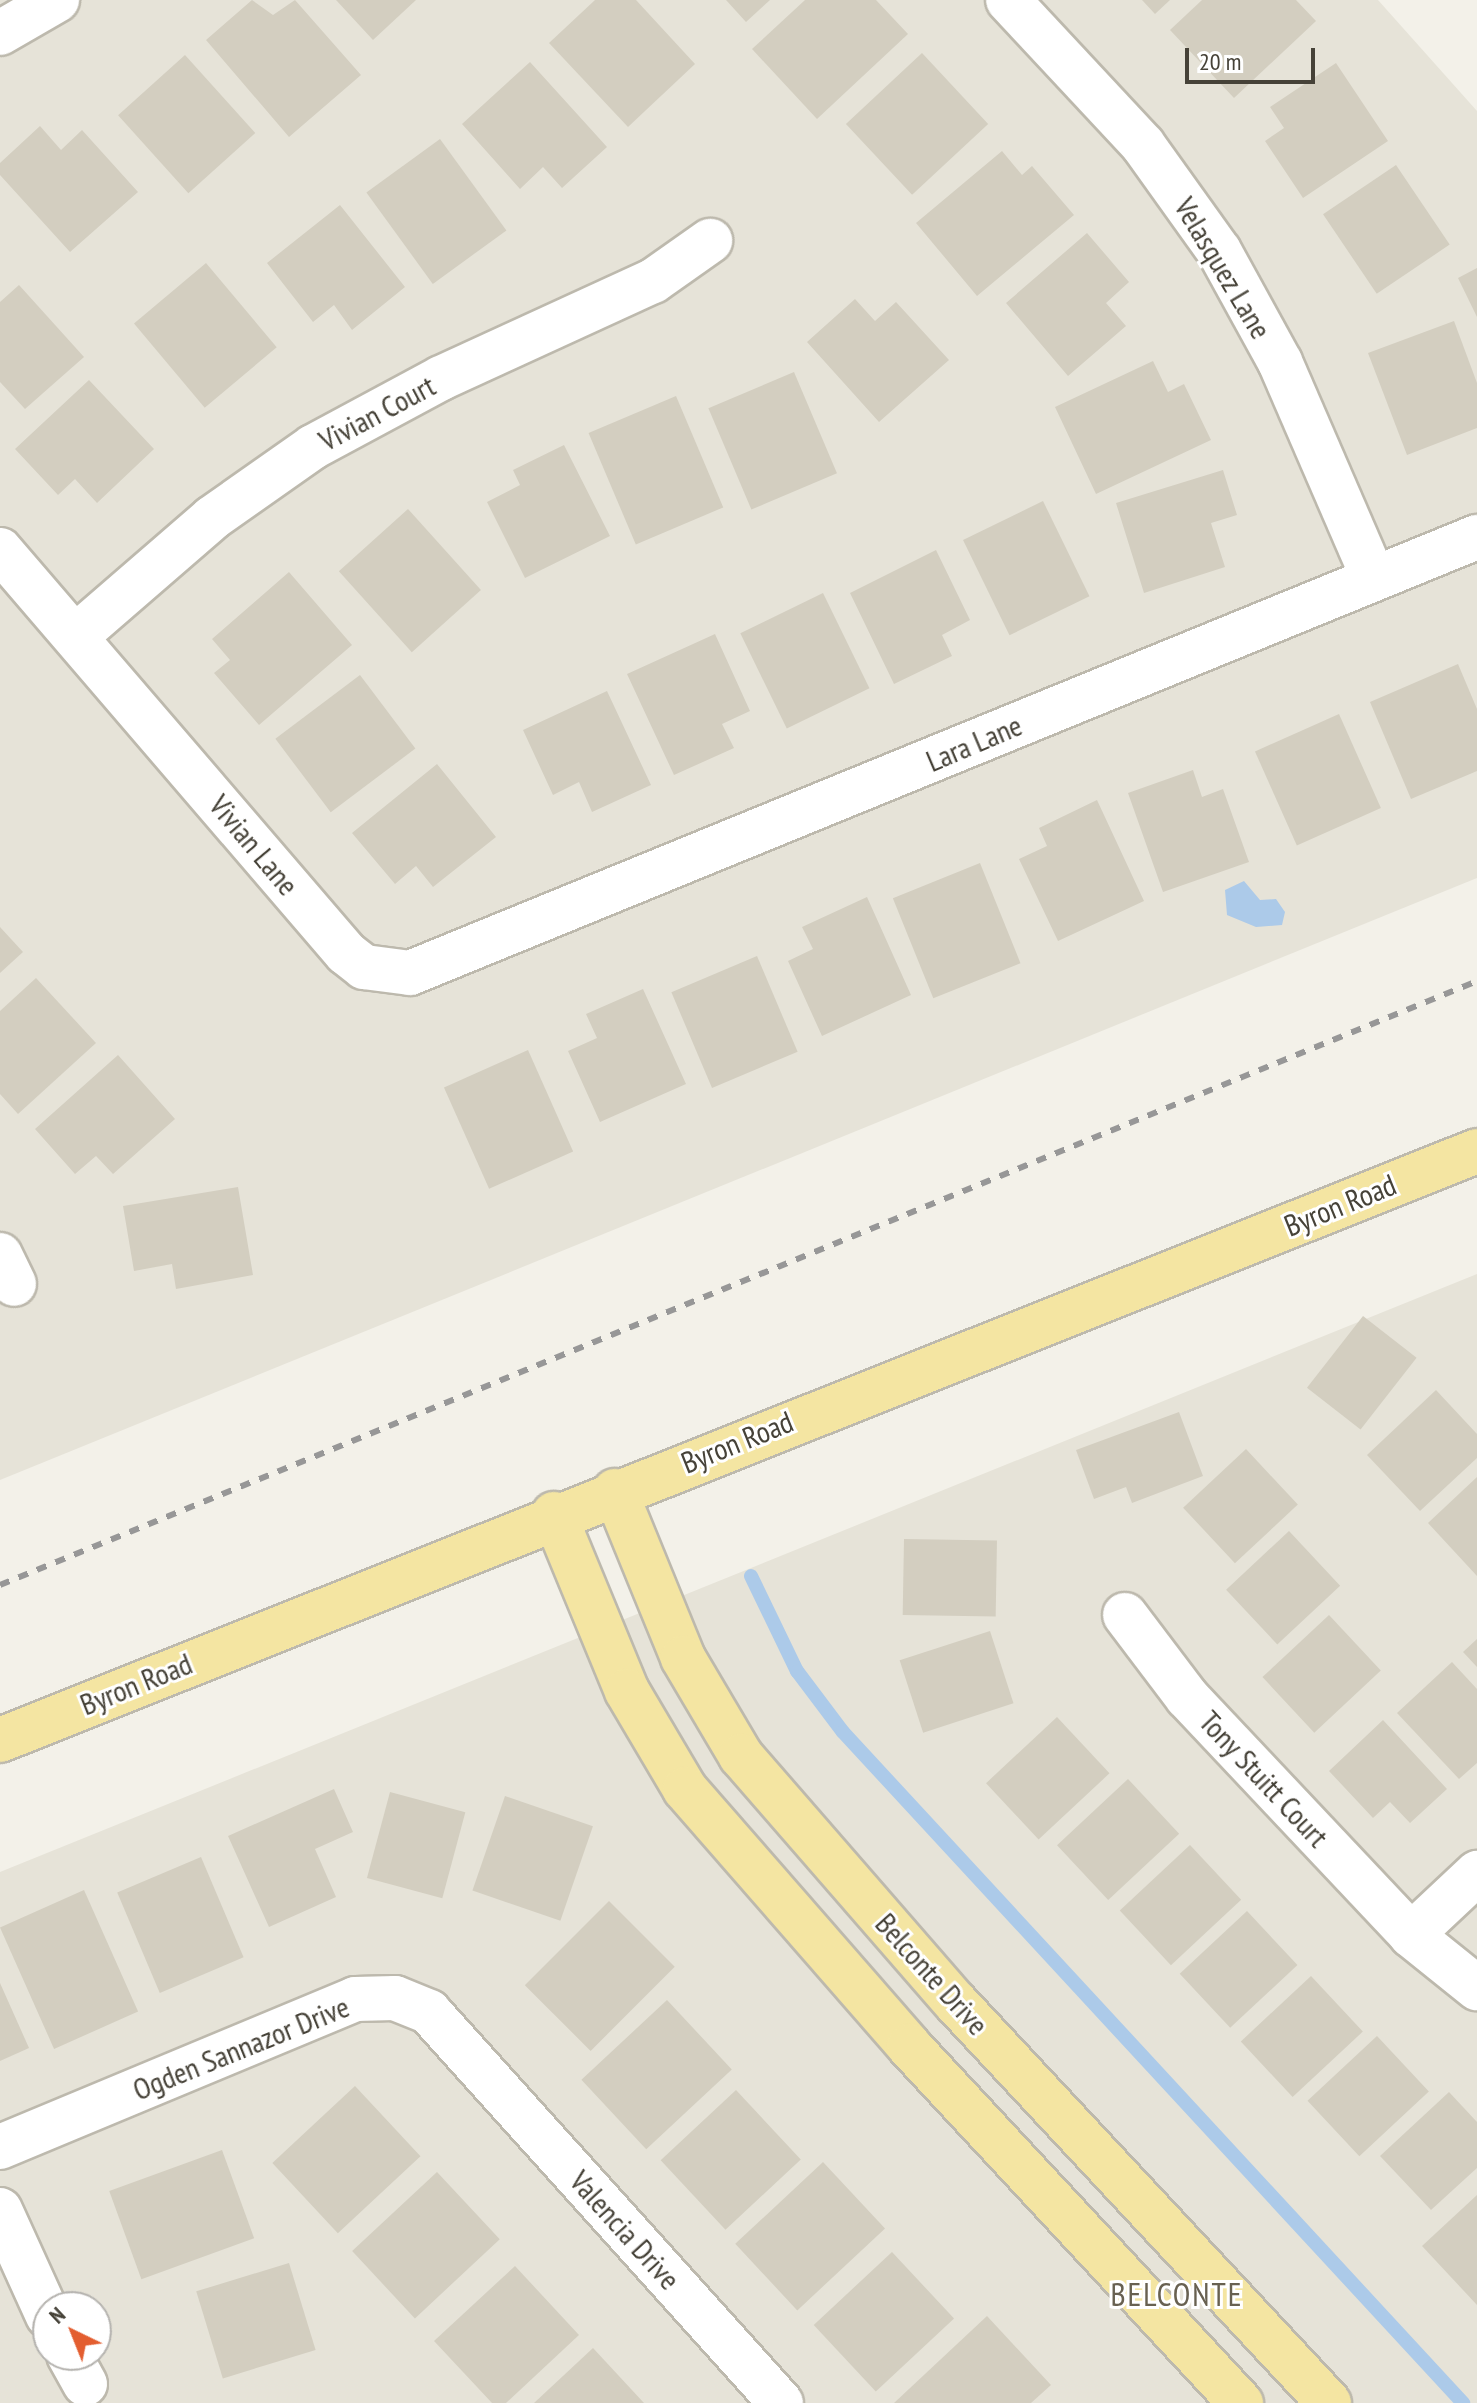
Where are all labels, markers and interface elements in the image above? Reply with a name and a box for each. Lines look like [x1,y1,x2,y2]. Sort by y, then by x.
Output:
scale bar [1189,32,1319,82]
text: 20 m [1199,46,1241,77]
street label: Velasquez Lane [1167,191,1279,345]
street label: Vivian Court [313,367,441,459]
street label: Lara Lane [921,707,1027,779]
street label: Vivian Lane [202,788,306,902]
street label: Byron Road [1279,1166,1401,1244]
street label: Byron Road [676,1403,798,1481]
street label: Byron Road [75,1645,197,1723]
street label: Tony Stuitt Court [1192,1703,1336,1855]
street label: Belconte Drive [868,1906,996,2042]
street label: Ogden Sannazor Drive [128,1988,354,2108]
street label: Valencia Drive [562,2163,688,2297]
district label: BELCONTE [1110,2275,1244,2313]
north arrow [32,2291,112,2371]
text: N [43,2301,71,2329]

